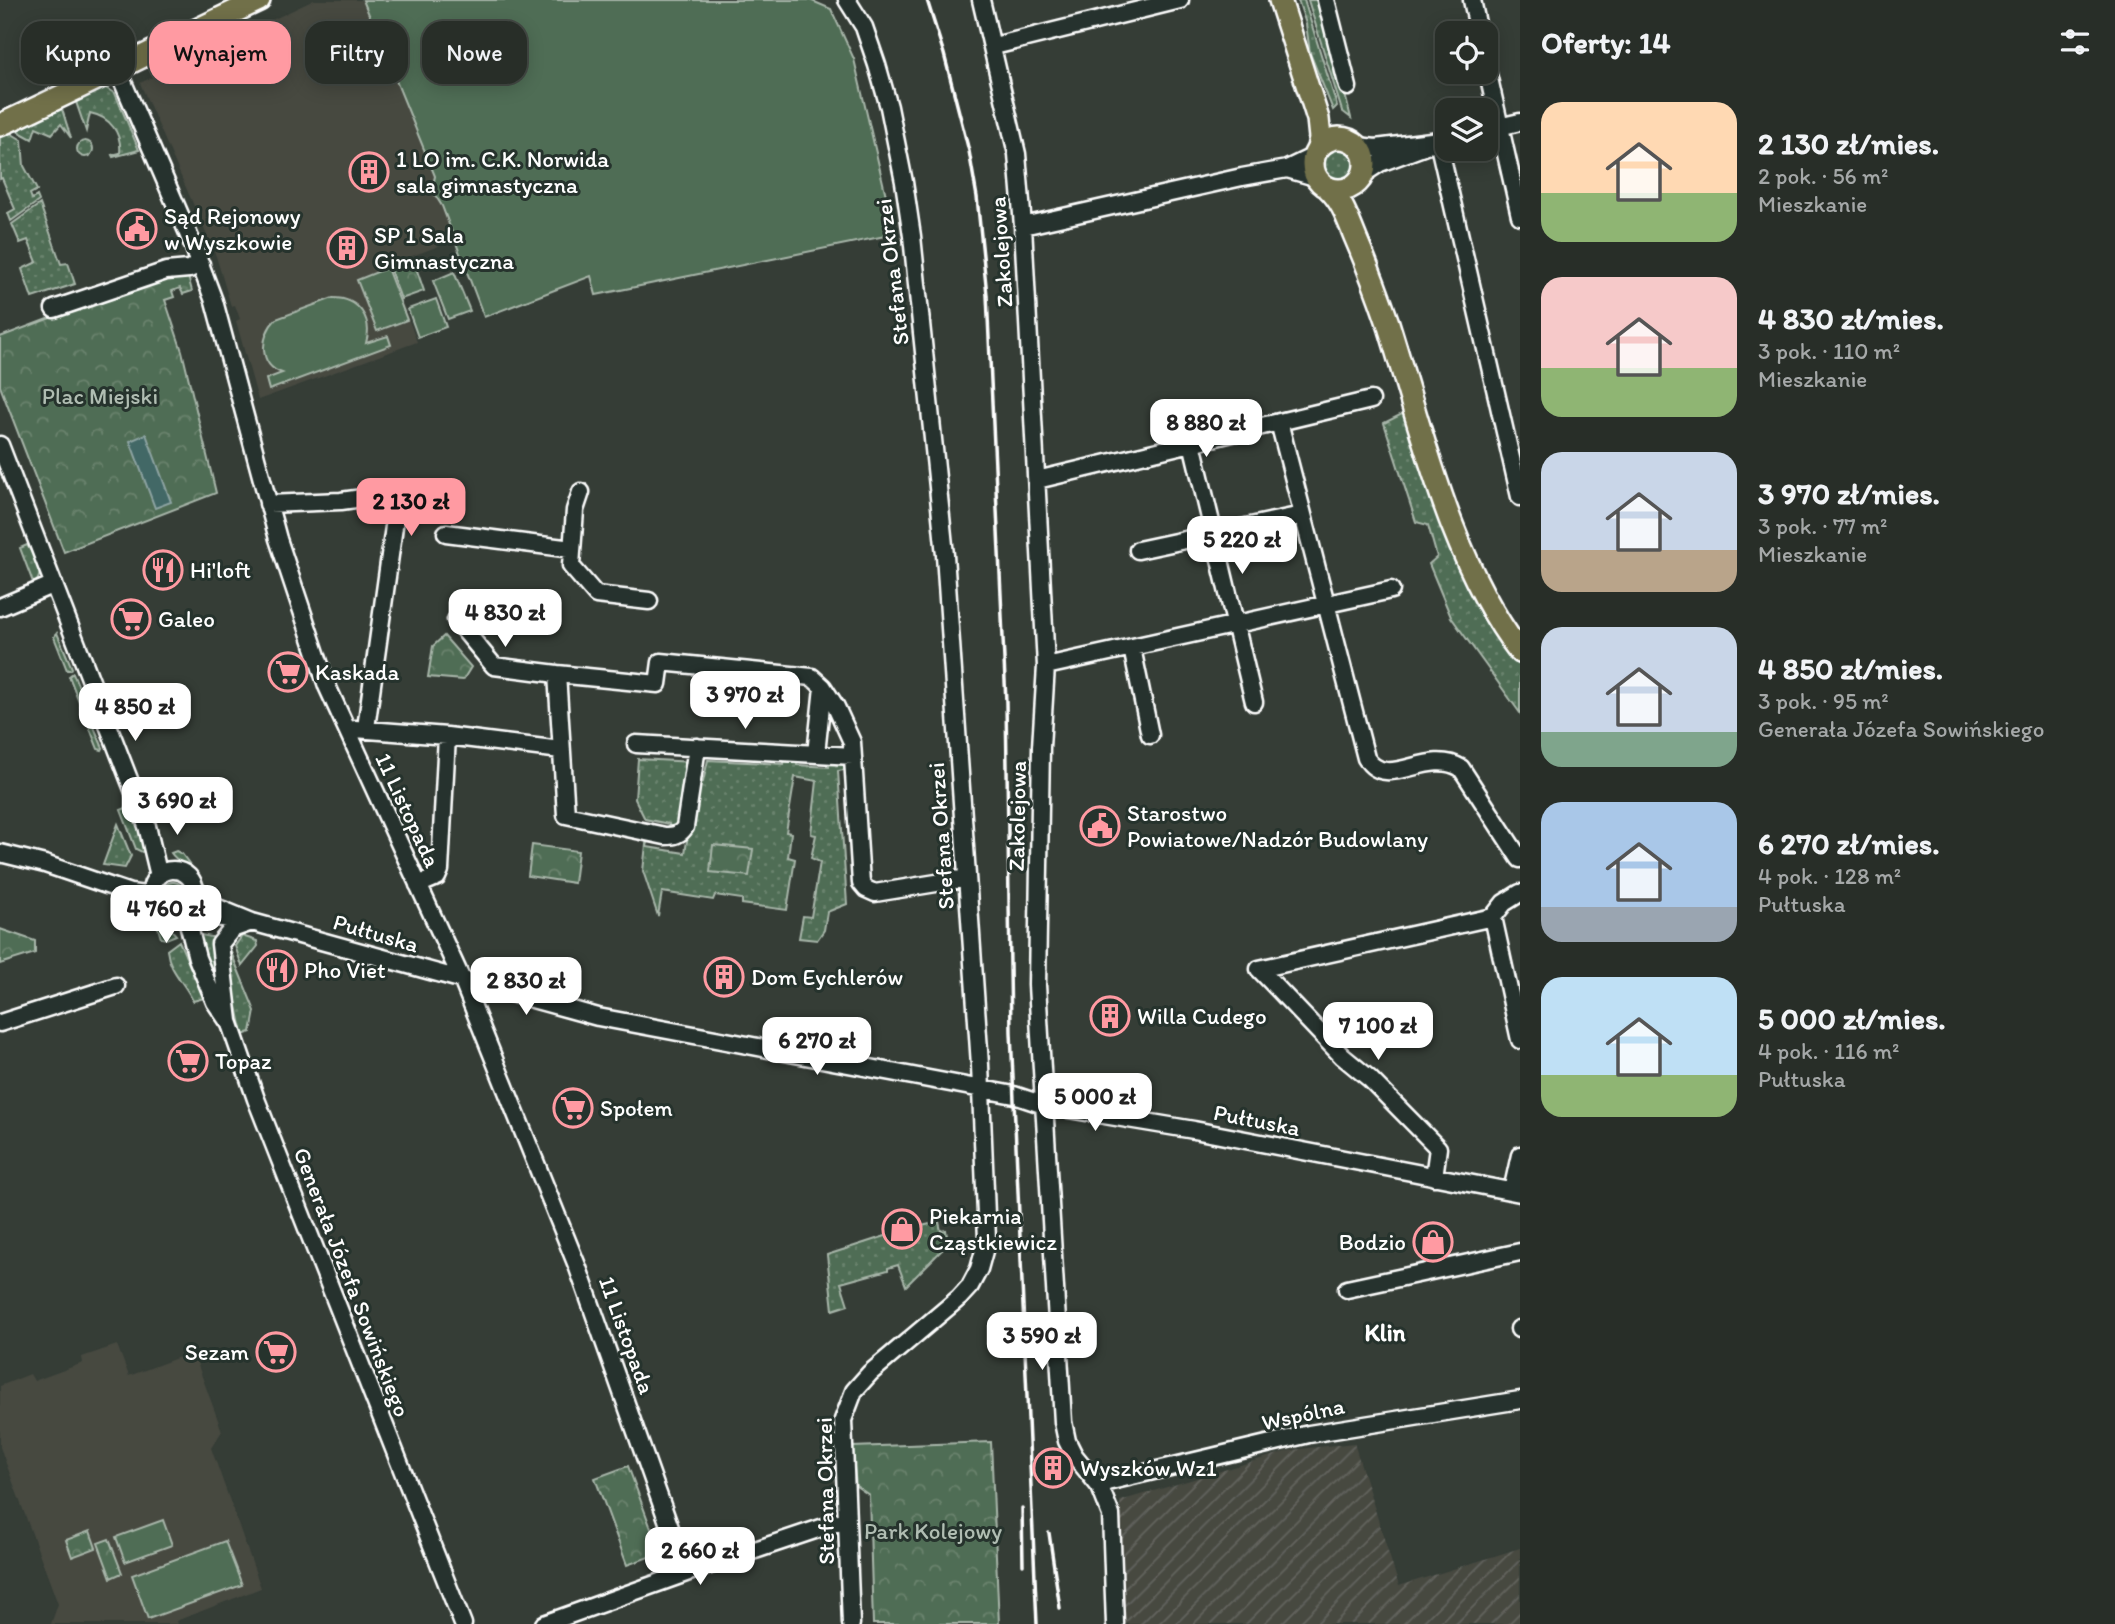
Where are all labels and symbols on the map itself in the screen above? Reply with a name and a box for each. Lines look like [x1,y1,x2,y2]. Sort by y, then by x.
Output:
place label: 1 LO im. C.K. Norwida sala gimnastyczna [396,145,609,199]
building icon: 1 LO im. C.K. Norwida sala gimnastyczna [348,151,390,193]
street label: Zakolejowa [983,196,1019,308]
street label: Stefana Okrzei [869,197,915,347]
place label: Sąd Rejonowy w Wyszkowie [164,202,301,256]
public building icon: Sąd Rejonowy w Wyszkowie [116,208,158,250]
place label: SP 1 Sala Gimnastyczna [374,221,514,275]
building icon: SP 1 Sala Gimnastyczna [326,227,368,269]
park label: Plac Miejski [42,382,158,410]
pin: 8 880 zł [1134,400,1278,459]
pin: 2 130 zł [339,478,483,538]
pin: 5 220 zł [1170,516,1314,576]
restaurant icon: Hi'loft [142,549,184,591]
place label: Hi'loft [190,556,251,584]
pin: 4 830 zł [433,590,577,649]
supermarket icon: Galeo [110,598,152,640]
place label: Galeo [158,605,215,633]
supermarket icon: Kaskada [267,651,309,693]
place label: Kaskada [315,658,399,686]
pin: 3 970 zł [673,672,817,731]
pin: 4 850 zł [63,684,207,743]
street label: 11 Listopada [369,748,447,872]
street label: Zakolejowa [1002,760,1032,872]
street label: Stefana Okrzei [922,761,960,911]
pin: 3 690 zł [105,778,249,837]
place label: Starostwo Powiatowe/Nadzór Budowlany [1127,799,1428,853]
public building icon: Starostwo Powiatowe/Nadzór Budowlany [1079,805,1121,847]
pin: 4 760 zł [94,886,238,945]
street label: Pułtuska [330,907,422,959]
restaurant icon: Pho Viet [256,949,298,991]
place label: Pho Viet [304,956,386,984]
building icon: Dom Eychlerów [703,956,745,998]
pin: 2 830 zł [454,958,598,1017]
place label: Dom Eychlerów [751,963,903,991]
building icon: Willa Cudego [1089,995,1131,1037]
place label: Willa Cudego [1137,1002,1267,1030]
pin: 7 100 zł [1306,1002,1450,1062]
pin: 6 270 zł [745,1018,889,1077]
supermarket icon: Topaz [167,1040,209,1082]
place label: Topaz [215,1047,272,1075]
pin: 5 000 zł [1023,1074,1167,1133]
supermarket icon: Społem [552,1087,594,1129]
place label: Społem [600,1094,673,1122]
street label: Pułtuska [1211,1098,1303,1142]
street label: Generała Józefa Sowińskiego [288,1143,416,1421]
place label: Piekarnia Cząstkiewicz [929,1202,1057,1256]
shop icon: Piekarnia Cząstkiewicz [881,1208,923,1250]
shop icon: Bodzio [1412,1221,1454,1263]
place label: Bodzio [1339,1228,1406,1256]
street label: 11 Listopada [593,1272,661,1398]
pin: 3 590 zł [970,1312,1114,1372]
district label: Klin [1364,1318,1406,1347]
supermarket icon: Sezam [255,1331,297,1373]
place label: Sezam [185,1338,249,1366]
street label: Wspólna [1259,1392,1347,1436]
street label: Stefana Okrzei [810,1417,840,1565]
building icon: Wyszków Wz1 [1032,1447,1074,1489]
place label: Wyszków Wz1 [1080,1454,1217,1482]
park label: Park Kolejowy [864,1517,1002,1545]
pin: 2 660 zł [628,1528,772,1587]

